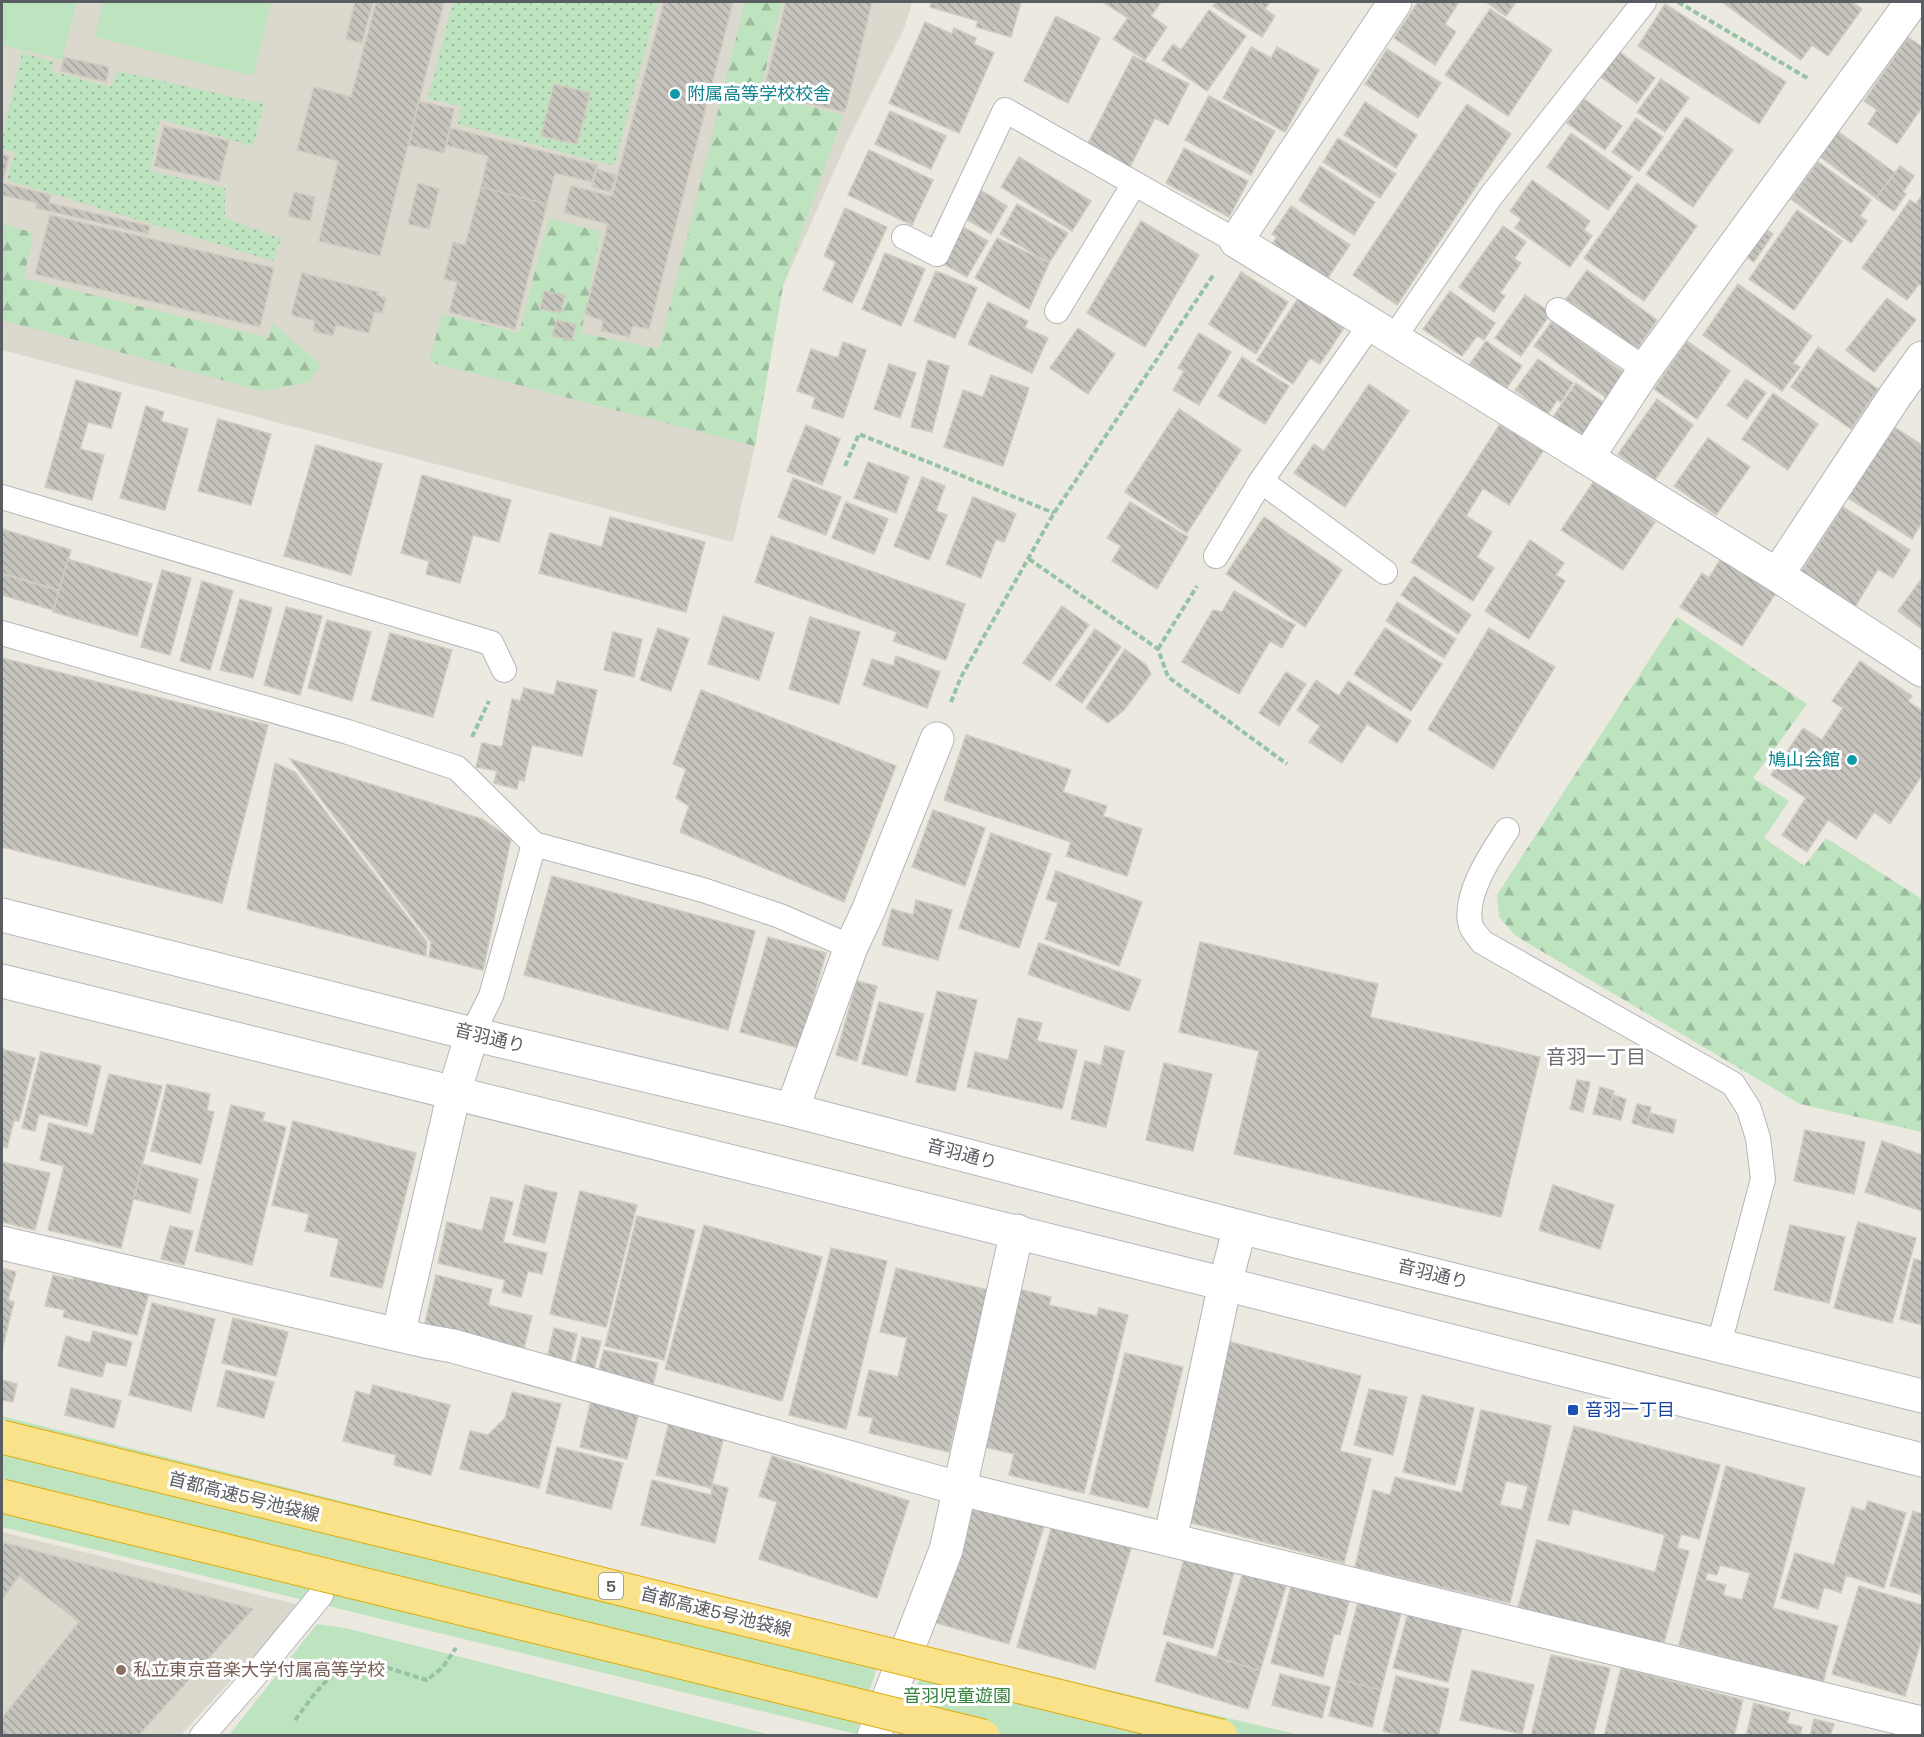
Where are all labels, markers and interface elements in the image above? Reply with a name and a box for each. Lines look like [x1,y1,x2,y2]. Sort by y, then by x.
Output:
place label: 附属高等学校校舎 [687,82,831,105]
marker: 附属高等学校校舎 [668,87,682,101]
place label: 鳩山会館 [1768,748,1840,771]
marker: 鳩山会館 [1845,753,1859,767]
street label: 音羽通り [452,1018,528,1057]
district label: 音羽一丁目 [1546,1044,1646,1070]
street label: 音羽通り [924,1133,1000,1174]
street label: 音羽通り [1395,1254,1471,1293]
place label: 音羽一丁目 [1585,1398,1675,1421]
marker: 音羽一丁目 [1566,1403,1580,1417]
street label: 首都高速5号池袋線 [166,1467,322,1526]
road number: 5 [599,1573,623,1599]
street label: 首都高速5号池袋線 [638,1582,794,1641]
place label: 私立東京音楽大学付属高等学校 [133,1658,385,1681]
marker: 私立東京音楽大学付属高等学校 [114,1663,128,1677]
park label: 音羽児童遊園 [903,1684,1011,1707]

